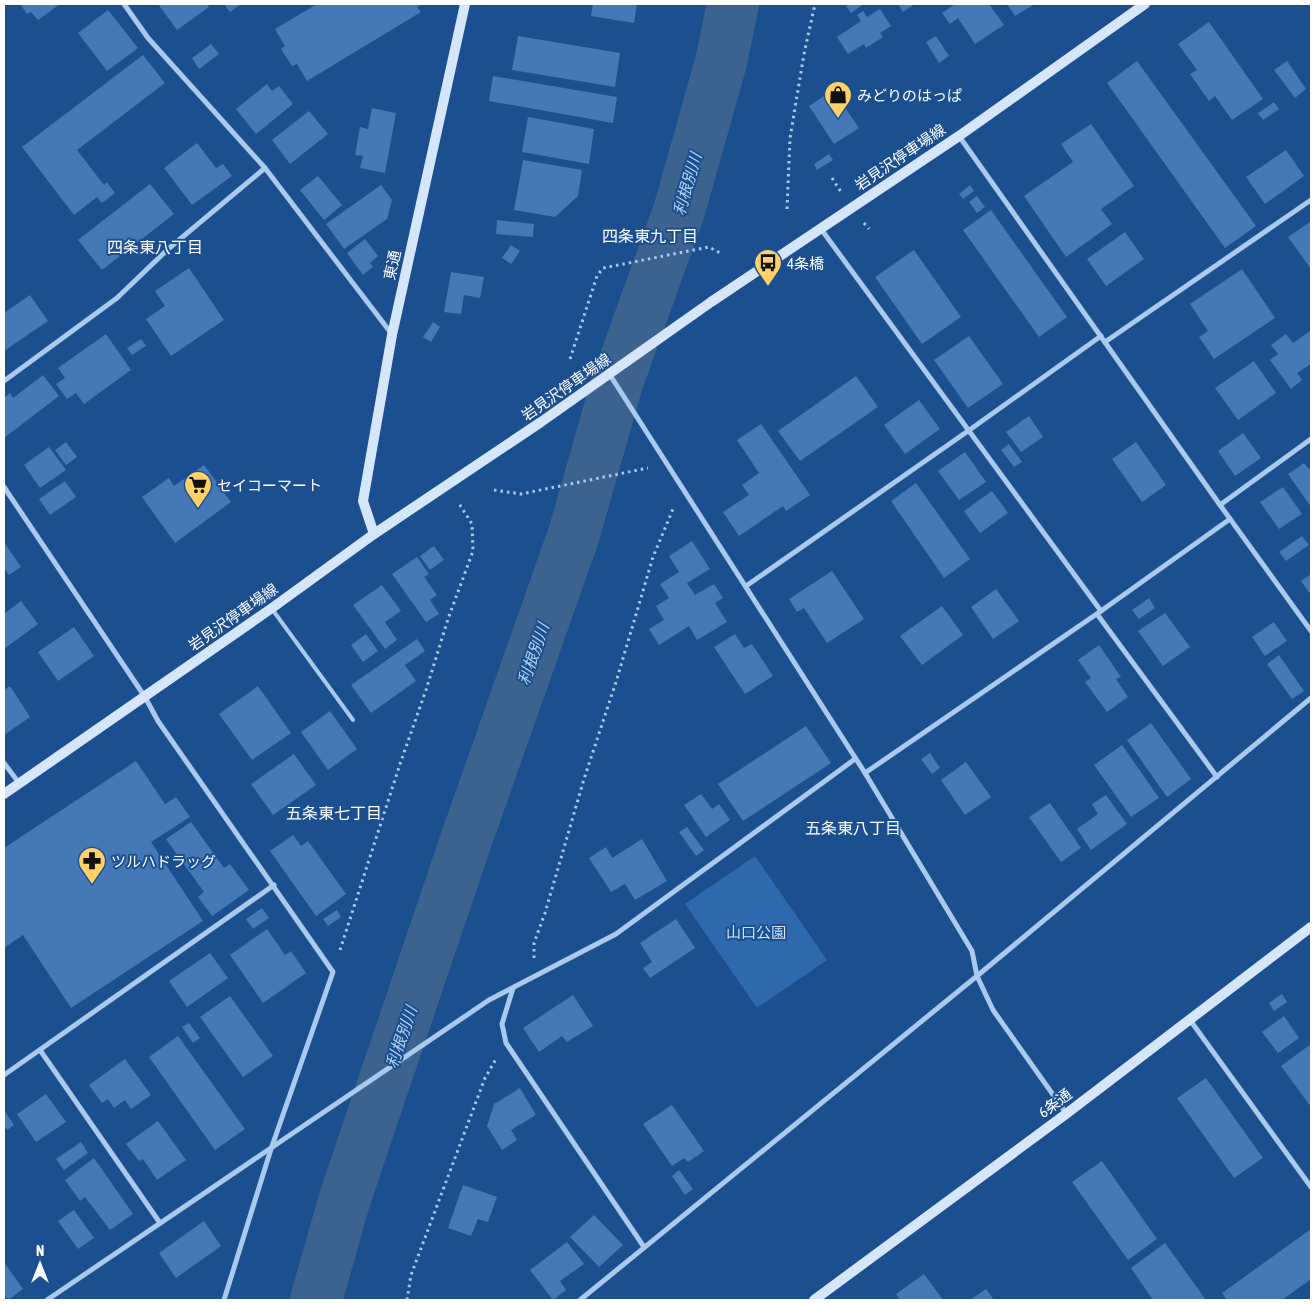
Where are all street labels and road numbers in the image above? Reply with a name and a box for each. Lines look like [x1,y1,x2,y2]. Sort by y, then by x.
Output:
street label: 岩見沢停車場線 [852,121,948,193]
street label: 東通 [381,249,403,281]
street label: 岩見沢停車場線 [518,350,614,424]
street label: 岩見沢停車場線 [185,580,281,654]
street label: 6条通 [1035,1085,1075,1121]

